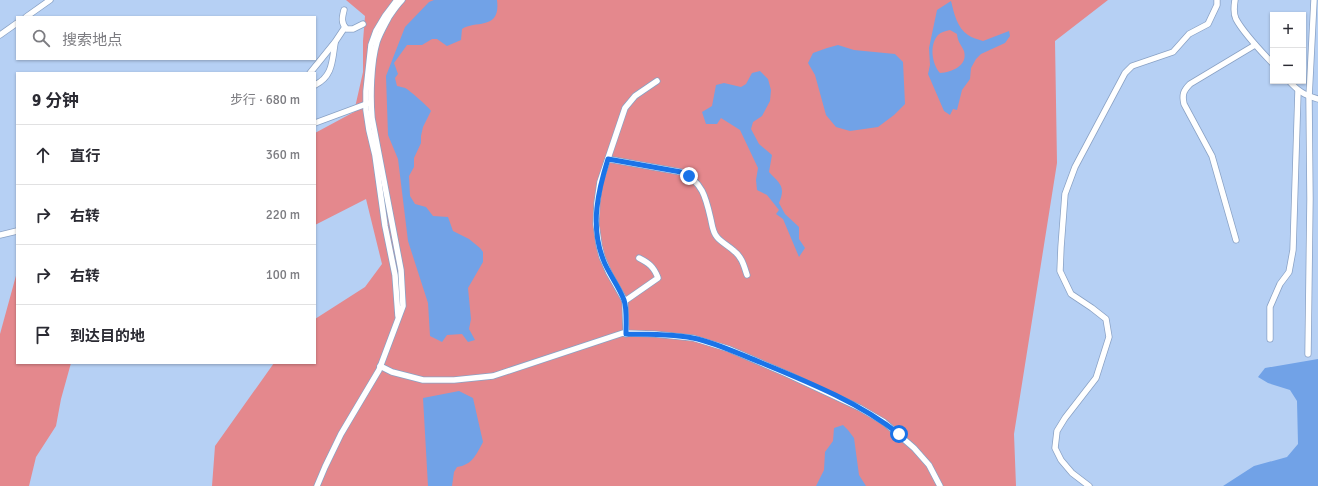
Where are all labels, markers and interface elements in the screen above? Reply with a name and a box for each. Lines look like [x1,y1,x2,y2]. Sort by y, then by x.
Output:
map controls [1270,12,1306,84]
button: + [1270,12,1306,48]
search box [16,16,316,60]
icon: search [30,27,52,49]
text: 搜索地点 [62,31,122,49]
button: − [1270,48,1306,84]
text: 9 分钟 [32,90,79,111]
text: 步行 · 680 m [230,92,300,108]
icon: ahead [32,144,54,166]
text: 直行 [70,147,100,165]
text: 360 m [266,147,300,163]
route end [680,167,698,185]
icon: right [32,204,54,226]
text: 右转 [70,207,100,225]
text: 220 m [266,207,300,223]
icon: right [32,264,54,286]
text: 右转 [70,267,100,285]
text: 100 m [266,267,300,283]
icon: arrive [32,324,54,346]
text: 到达目的地 [70,327,145,345]
route start [890,425,908,443]

